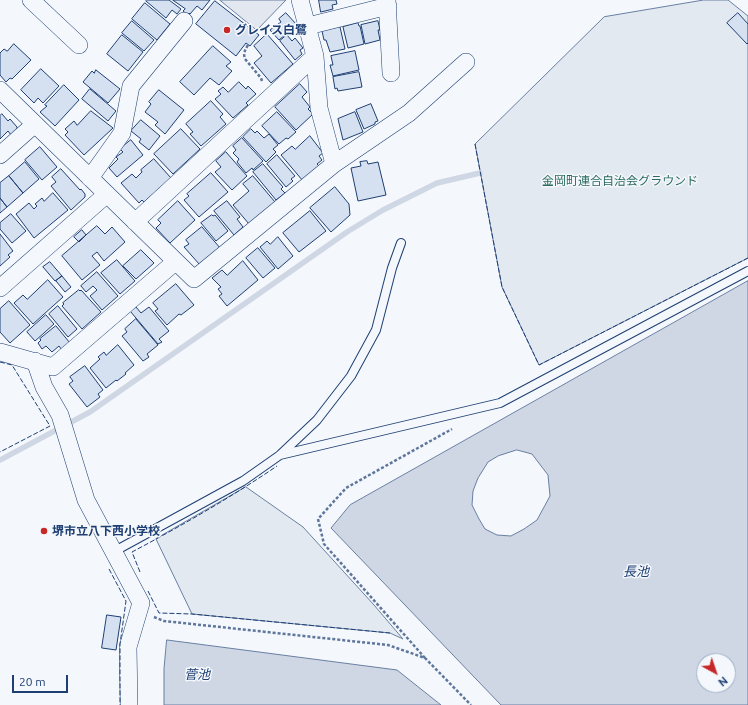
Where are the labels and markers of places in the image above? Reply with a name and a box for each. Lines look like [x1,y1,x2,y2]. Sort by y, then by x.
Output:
place label: グレイス白鷺 [235,23,307,37]
marker: グレイス白鷺 [222,25,232,35]
place label: 堺市立八下西小学校 [52,524,160,538]
marker: 堺市立八下西小学校 [39,526,49,536]

